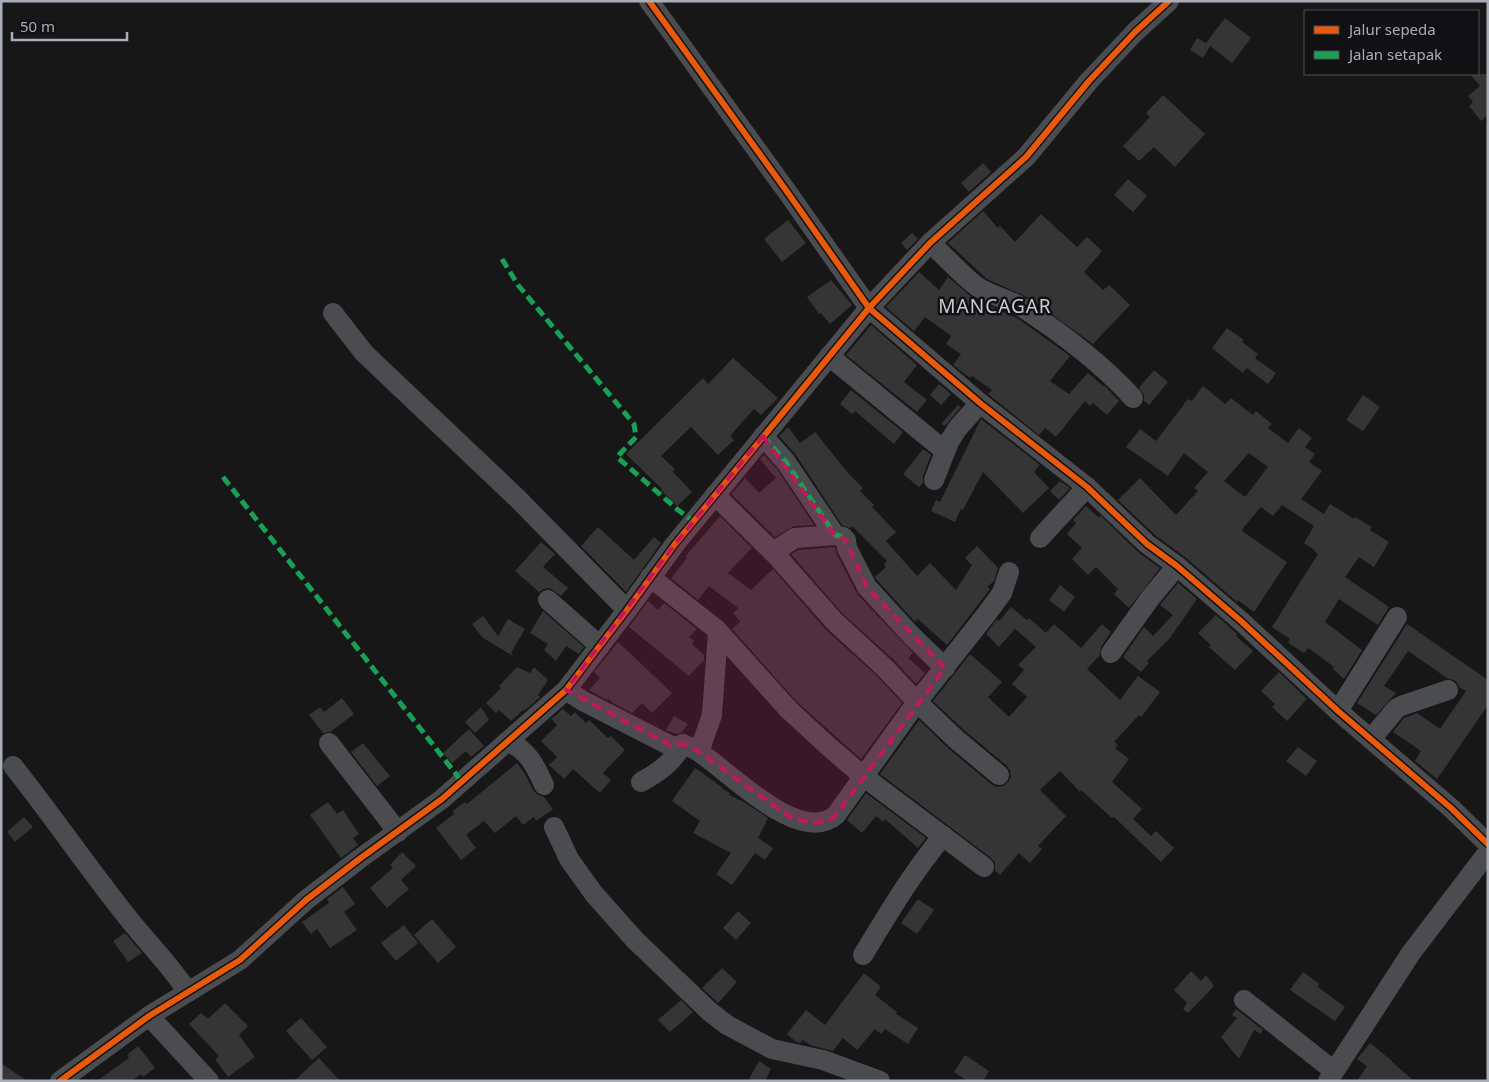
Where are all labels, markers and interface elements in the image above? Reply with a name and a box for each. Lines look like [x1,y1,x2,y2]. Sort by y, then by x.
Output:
scale bar [12,10,128,42]
legend [1304,10,1479,75]
text: 50 m [20,16,55,36]
text: Jalur sepeda [1347,19,1436,39]
text: Jalan setapak [1347,44,1442,64]
district label: MANCAGAR [938,293,1052,319]

